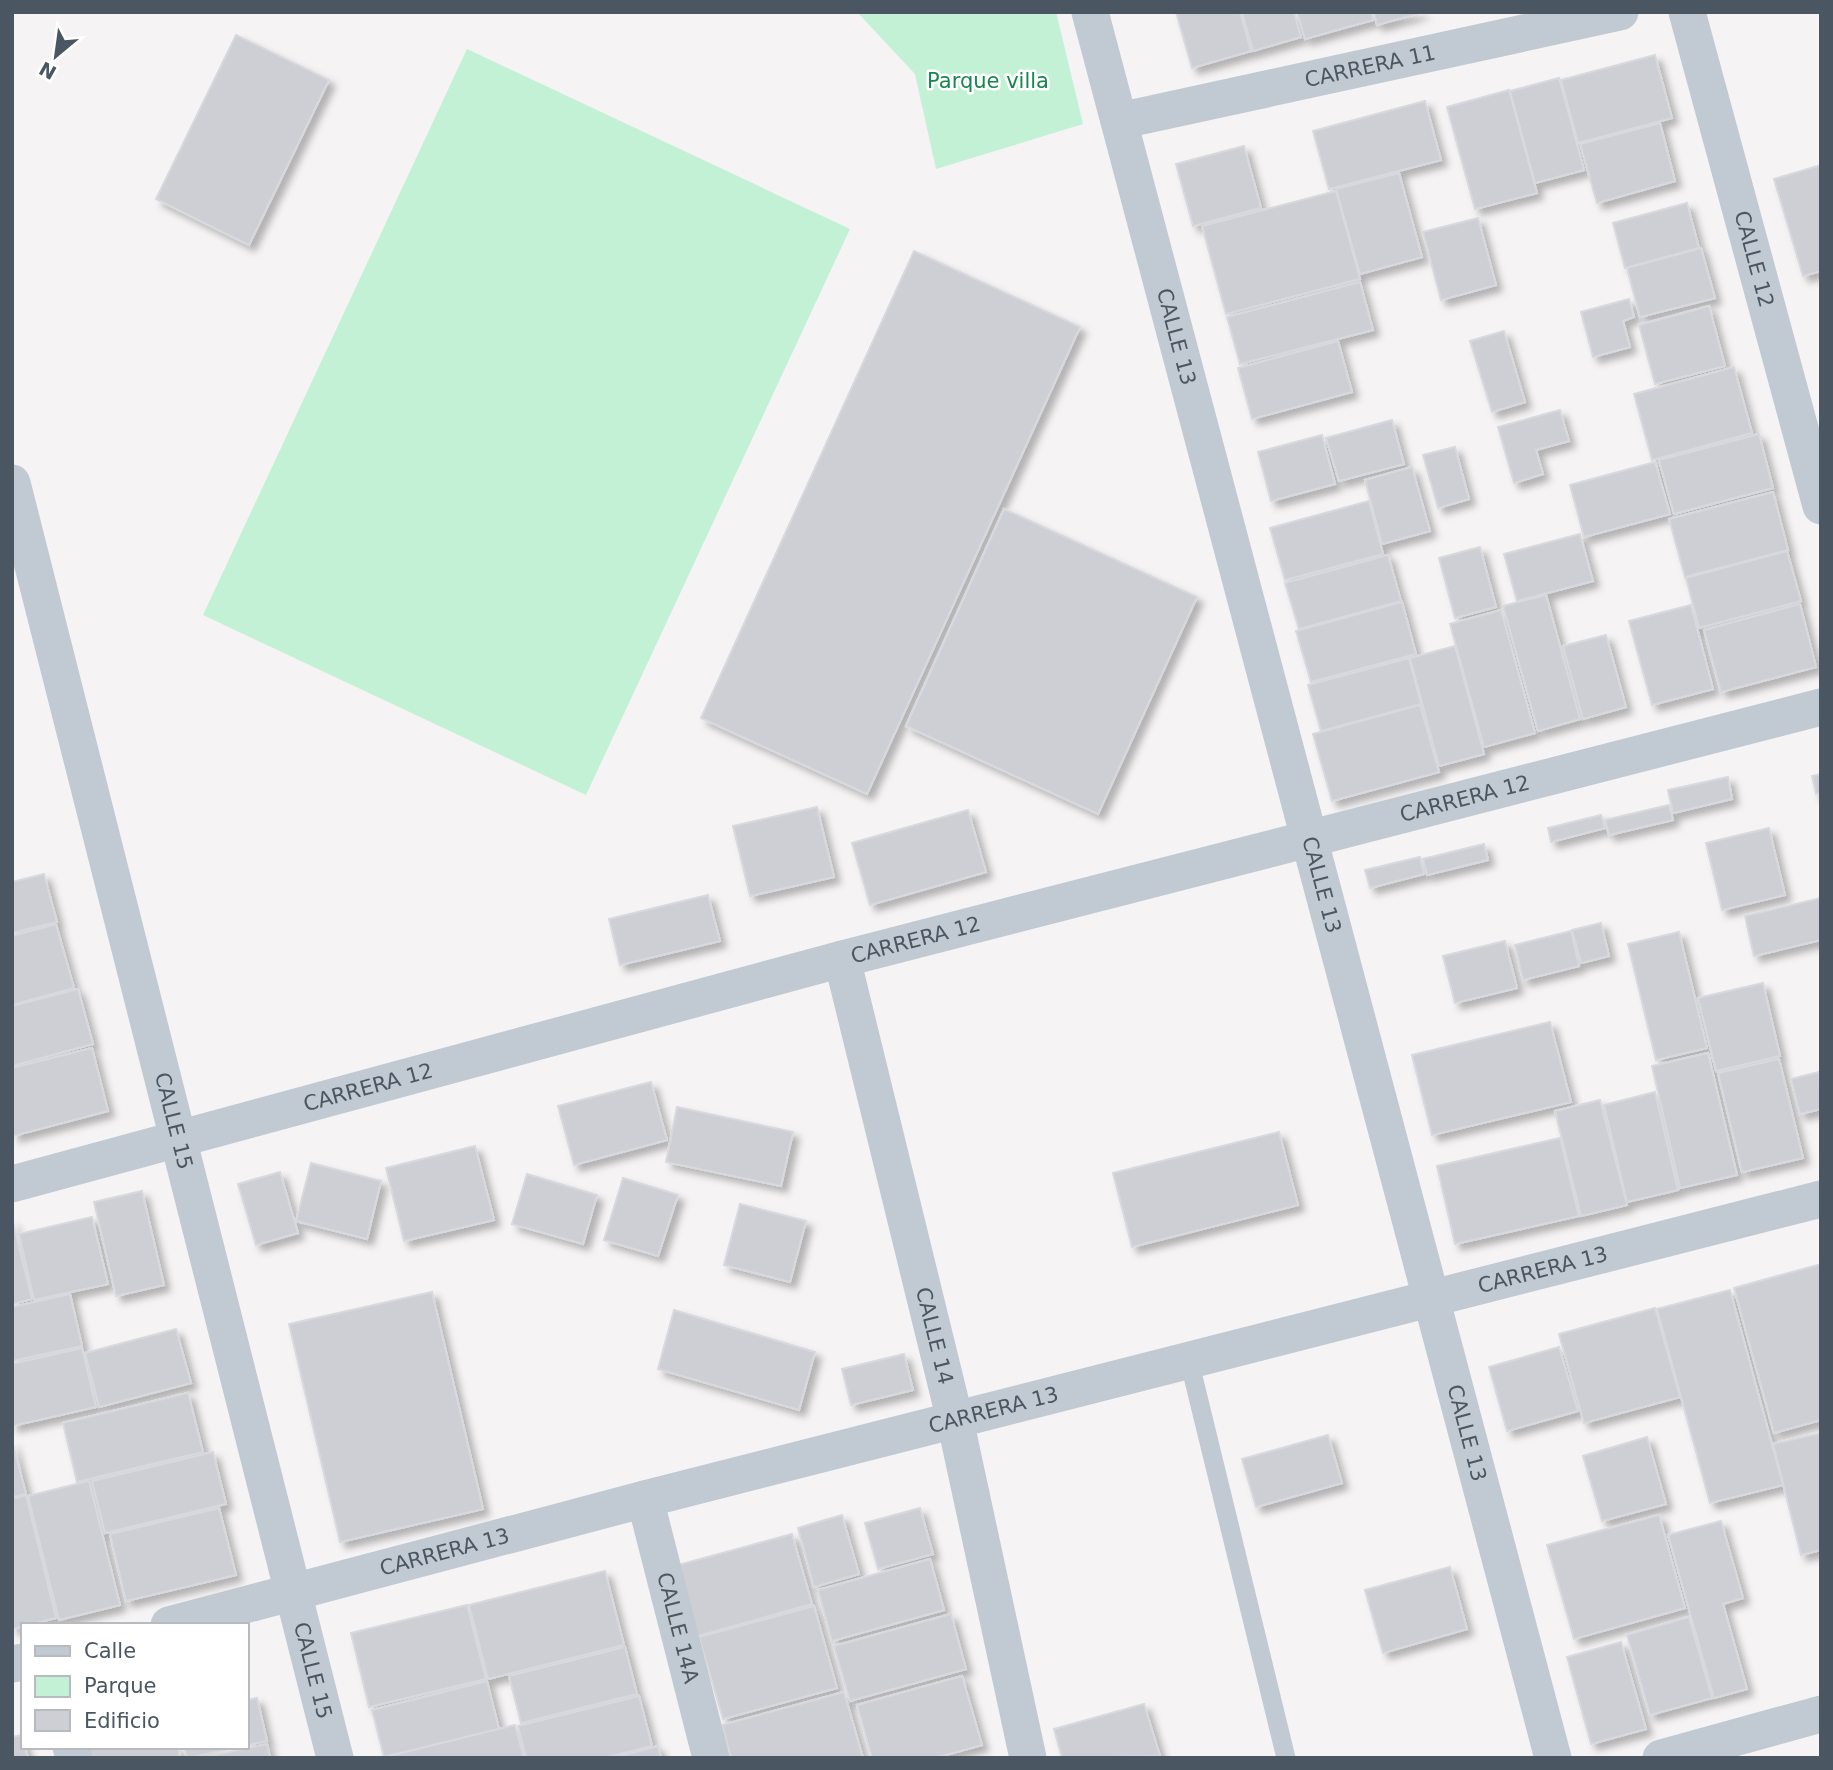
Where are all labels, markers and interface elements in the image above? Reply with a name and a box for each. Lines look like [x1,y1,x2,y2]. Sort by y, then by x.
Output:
north arrow [21,21,91,91]
street label: CARRERA 11 [1303,40,1438,92]
text: N [35,57,60,84]
park label: Parque villa [927,69,1049,93]
street label: CALLE 12 [1729,208,1779,310]
street label: CALLE 13 [1152,286,1200,388]
street label: CARRERA 12 [1397,770,1532,827]
street label: CALLE 13 [1297,834,1346,936]
street label: CARRERA 12 [848,912,983,968]
street label: CARRERA 12 [301,1058,436,1116]
street label: CALLE 15 [150,1070,197,1172]
street label: CARRERA 13 [1475,1242,1610,1298]
street label: CALLE 14 [911,1285,958,1387]
street label: CARRERA 13 [926,1382,1061,1438]
street label: CALLE 13 [1442,1382,1491,1484]
street label: CARRERA 13 [377,1523,512,1581]
street label: CALLE 14A [652,1570,704,1686]
street label: CALLE 15 [289,1619,337,1722]
legend [21,1623,248,1749]
text: Calle [84,1639,136,1663]
text: Parque [84,1674,156,1698]
text: Edificio [84,1709,160,1733]

